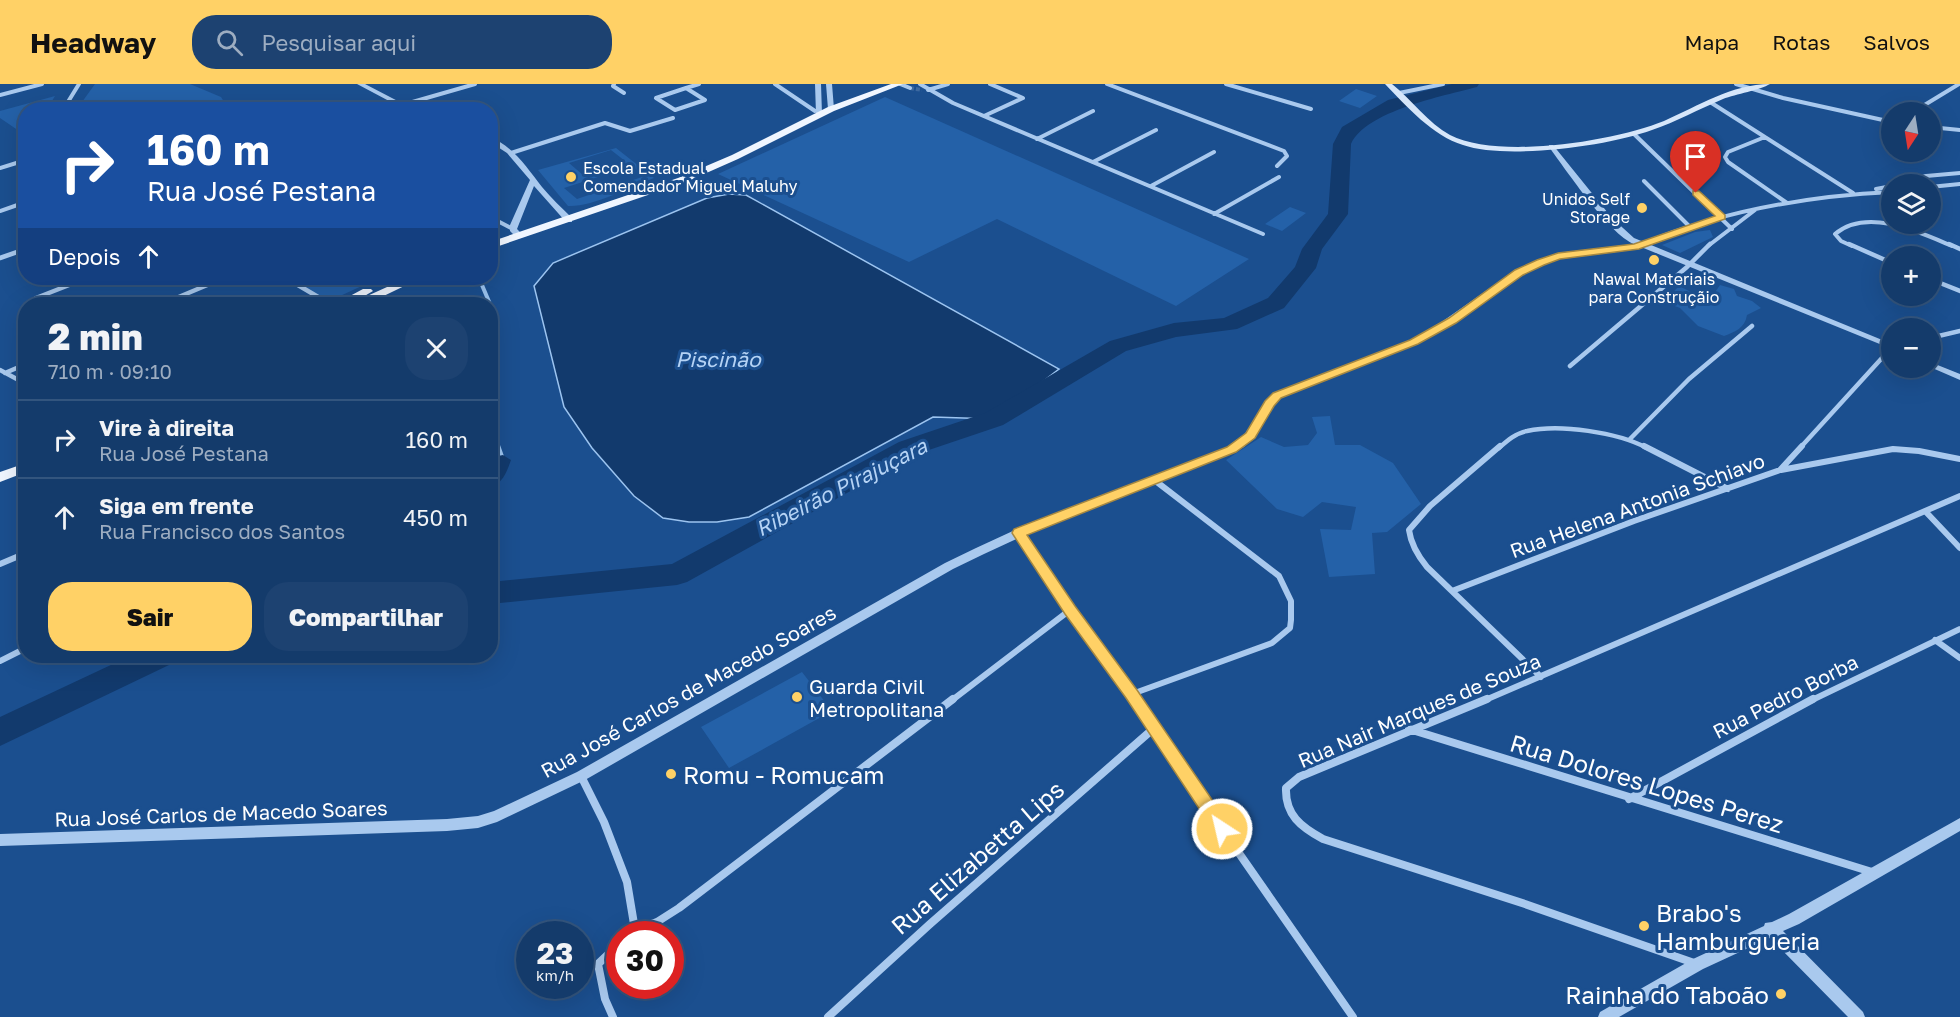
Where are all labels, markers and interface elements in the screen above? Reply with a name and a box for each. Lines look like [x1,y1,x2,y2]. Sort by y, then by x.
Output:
search box [192,15,612,69]
text: Headway [30,26,156,59]
icon: search [213,26,246,59]
text: Pesquisar aqui [261,29,416,56]
text: Mapa [1685,29,1739,55]
text: Rotas [1772,29,1830,55]
text: Salvos [1863,29,1930,55]
north arrow [1881,102,1941,162]
map controls [1881,102,1941,378]
text: 160 m [147,124,270,174]
icon: right [48,126,126,204]
pin [1670,131,1721,193]
icon: arrive [1679,140,1712,173]
place label: Escola Estadual Comendador Miguel Maluhy [583,158,797,196]
marker: Escola Estadual Comendador Miguel Maluhy [564,170,578,184]
button: layers [1881,174,1941,234]
text: Rua José Pestana [147,175,376,207]
place label: Unidos Self Storage [1542,189,1630,227]
marker: Unidos Self Storage [1635,201,1649,215]
icon: ahead [132,240,165,273]
text: Depois [48,243,120,270]
button: + [1881,246,1941,306]
marker: Nawal Materiais para Construçãio [1647,253,1661,267]
place label: Nawal Materiais para Construçãio [1589,269,1719,307]
text: 2 min [48,315,143,358]
button: close [405,317,468,380]
button: − [1881,318,1941,378]
water label: Piscinão [676,346,762,372]
text: 710 m · 09:10 [48,359,172,383]
text: Vire à direita [99,414,234,441]
icon: right [48,423,81,456]
text: 160 m [405,426,468,453]
water label: Ribeirão Pirajuçara [751,432,932,541]
text: Rua José Pestana [99,441,269,465]
street label: Rua Helena Antonia Schiavo [1506,448,1768,562]
text: Siga em frente [99,492,254,519]
icon: ahead [48,501,81,534]
text: 450 m [403,504,468,531]
text: Rua Francisco dos Santos [99,519,345,543]
button: Sair [48,582,252,651]
button: Compartilhar [264,582,468,651]
street label: Rua José Carlos de Macedo Soares [536,600,840,782]
street label: Rua Nair Marques de Souza [1294,648,1544,772]
street label: Rua Pedro Borba [1708,649,1862,743]
place label: Guarda Civil Metropolitana [809,674,944,721]
marker: Guarda Civil Metropolitana [790,690,804,704]
street label: Rua Dolores Lopes Perez [1507,728,1787,838]
place label: Romu - Romucam [683,760,884,789]
marker: Romu - Romucam [664,767,678,781]
street label: Rua Elizabetta Lips [885,774,1069,940]
street label: Rua José Carlos de Macedo Soares [54,795,388,831]
position arrow [1190,797,1254,861]
place label: Brabo's Hamburgueria [1656,898,1820,955]
marker: Brabo's Hamburgueria [1637,919,1651,933]
speed limit sign: 30 [606,921,684,999]
text: 23 [537,935,573,971]
text: km/h [536,966,574,984]
place label: Rainha do Taboão [1565,980,1769,1009]
marker: Rainha do Taboão [1774,987,1788,1001]

